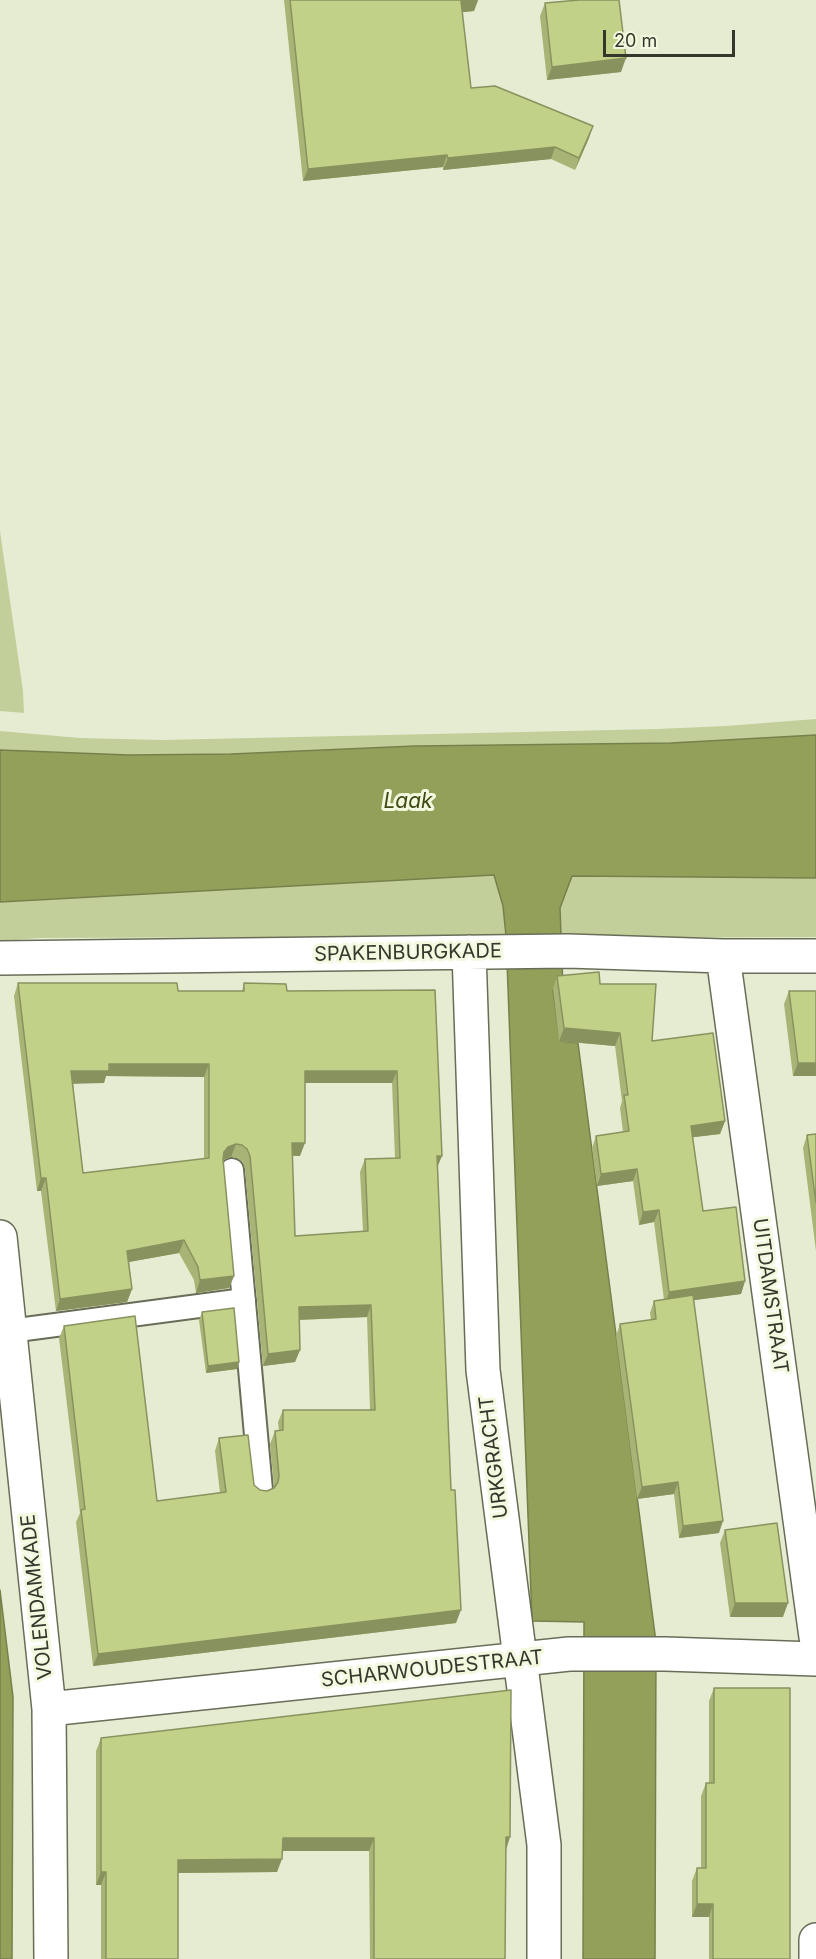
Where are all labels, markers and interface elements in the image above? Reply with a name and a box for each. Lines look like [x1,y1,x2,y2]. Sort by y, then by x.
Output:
scale bar [606,18,738,56]
text: 20 m [614,30,657,51]
water label: Laak [383,789,433,815]
street label: SPAKENBURGKADE [314,939,502,967]
street label: UITDAMSTRAAT [747,1217,793,1375]
street label: URKGRACHT [475,1394,513,1520]
street label: VOLENDAMKADE [16,1513,58,1681]
street label: SCHARWOUDESTRAAT [320,1645,544,1693]

